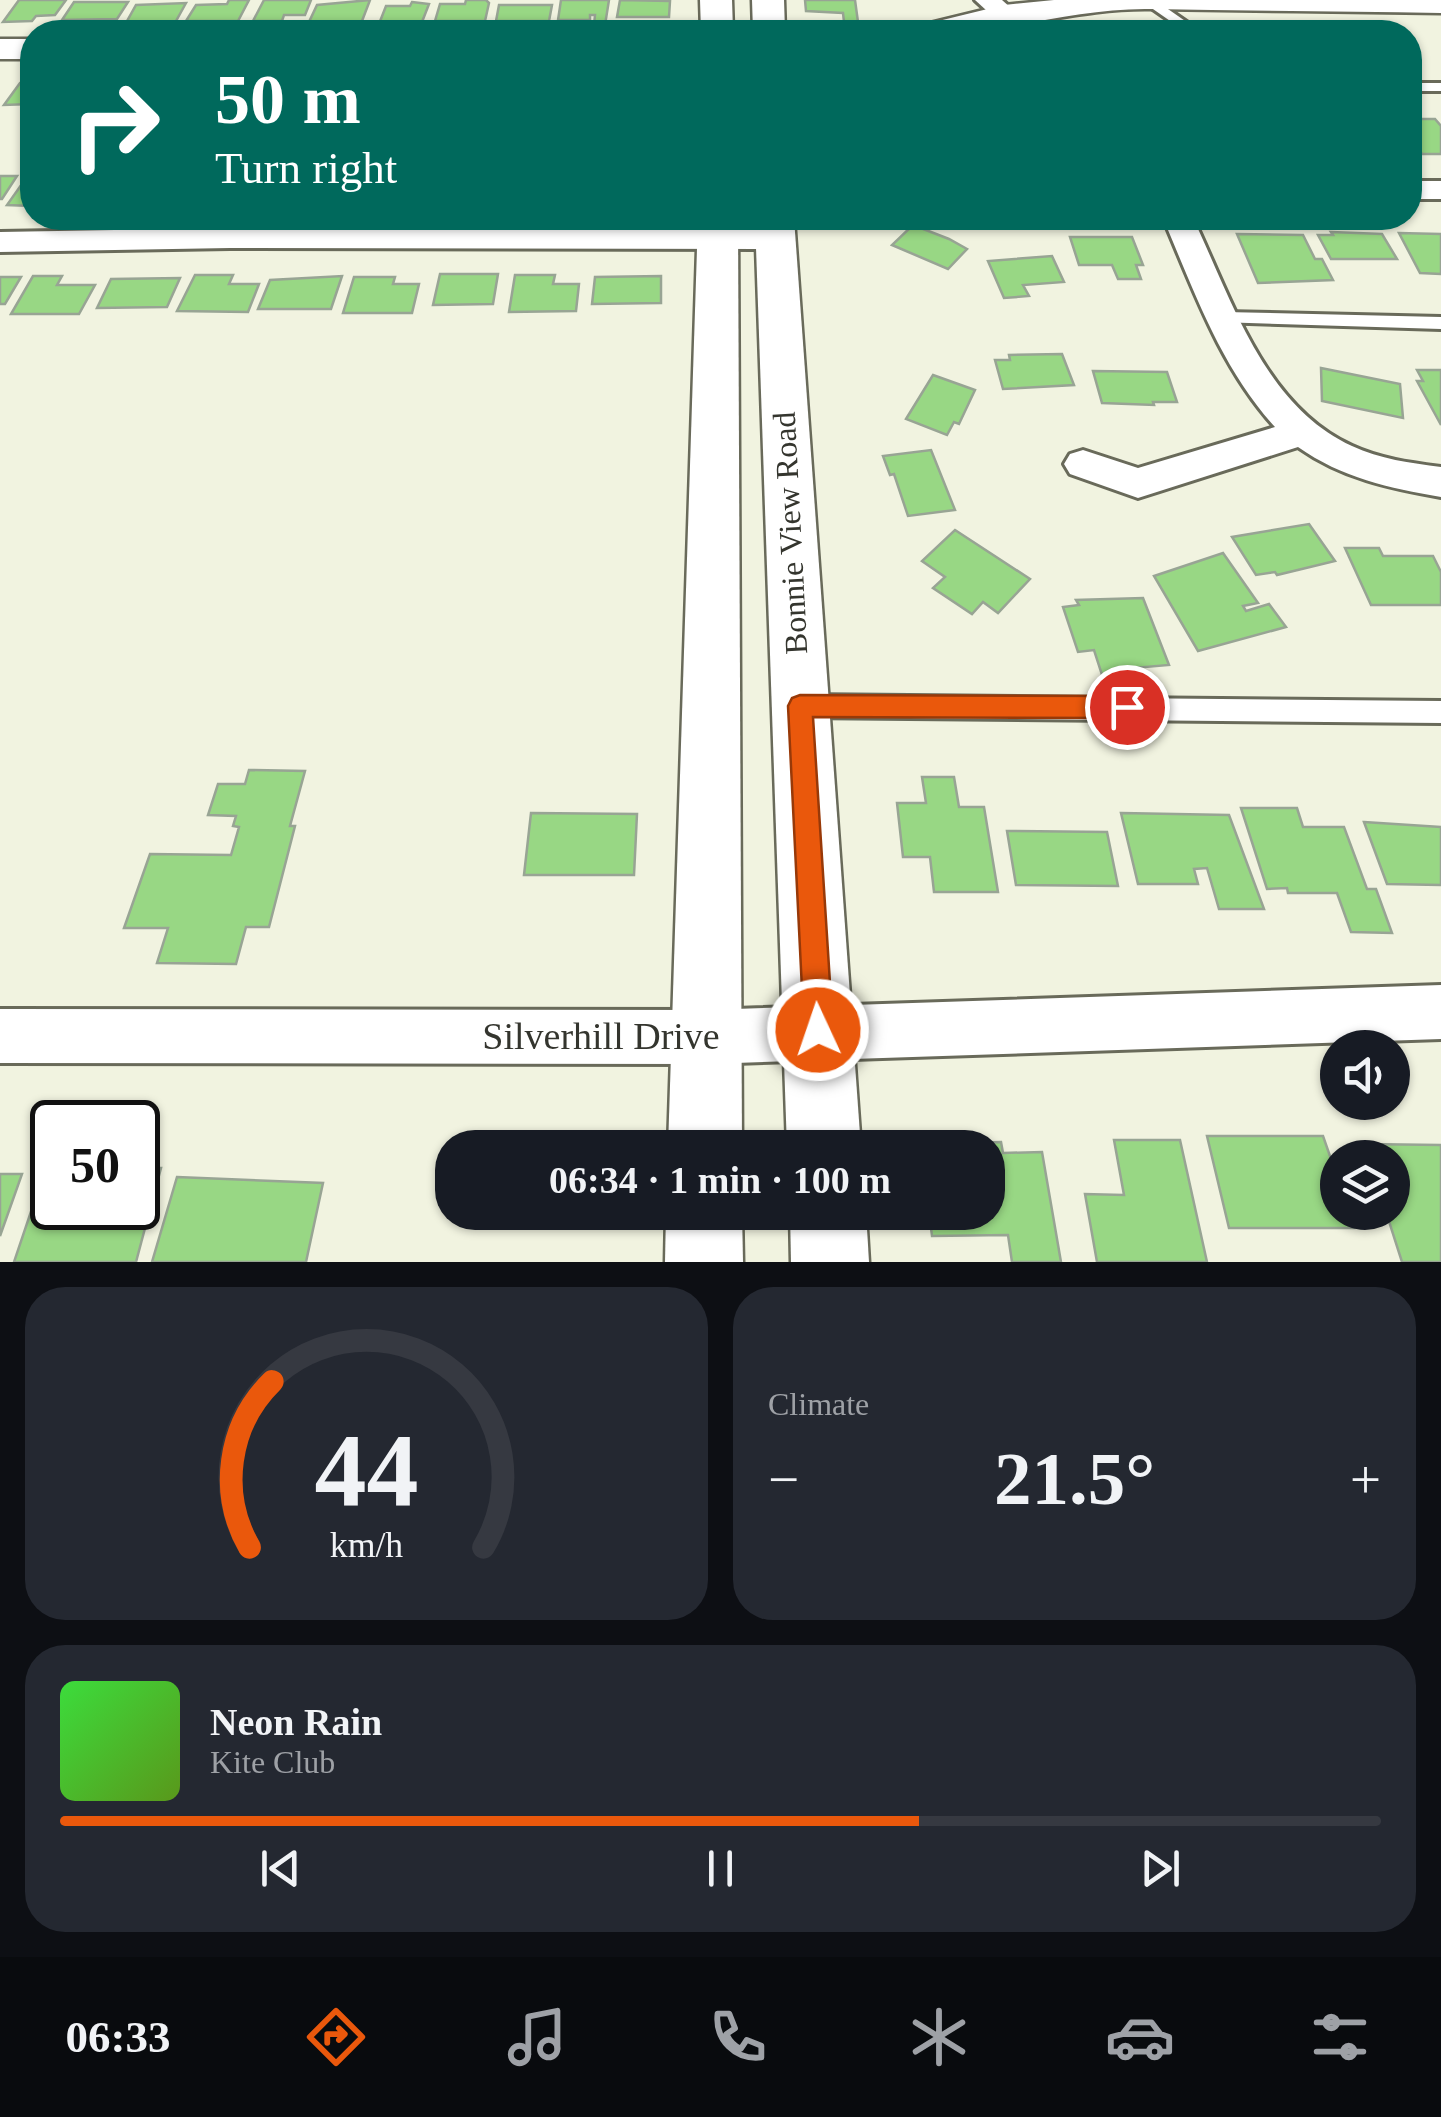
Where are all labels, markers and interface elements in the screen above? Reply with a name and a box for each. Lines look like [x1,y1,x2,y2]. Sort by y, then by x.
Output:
icon: right [50,60,180,190]
text: 50 m [215,61,361,138]
text: Turn right [215,143,397,193]
street label: Bonnie View Road [766,411,814,655]
pin [1085,665,1170,750]
icon: arrive [1100,680,1155,735]
position arrow [766,978,870,1082]
street label: Silverhill Drive [482,1015,720,1057]
map controls [1320,1030,1410,1230]
button: sound [1320,1030,1410,1120]
speed limit sign: 50 [30,1100,160,1230]
button: layers [1320,1140,1410,1230]
text: 06:34 · 1 min · 100 m [549,1159,891,1201]
text: Climate [768,1386,869,1422]
text: 44 [315,1412,419,1527]
text: 21.5° [994,1437,1155,1520]
text: − [768,1449,799,1510]
text: + [1350,1449,1381,1510]
text: km/h [330,1525,403,1565]
text: Neon Rain [210,1701,382,1743]
text: Kite Club [210,1744,335,1780]
icon: previous [253,1841,308,1896]
icon: pause [693,1841,748,1896]
icon: next [1133,1841,1188,1896]
icon: directions [301,2002,371,2072]
icon: music [502,2002,572,2072]
icon: phone [703,2002,773,2072]
icon: climate [904,2002,974,2072]
icon: car [1105,2002,1175,2072]
icon: filters [1305,2002,1375,2072]
text: 06:33 [65,2012,170,2062]

